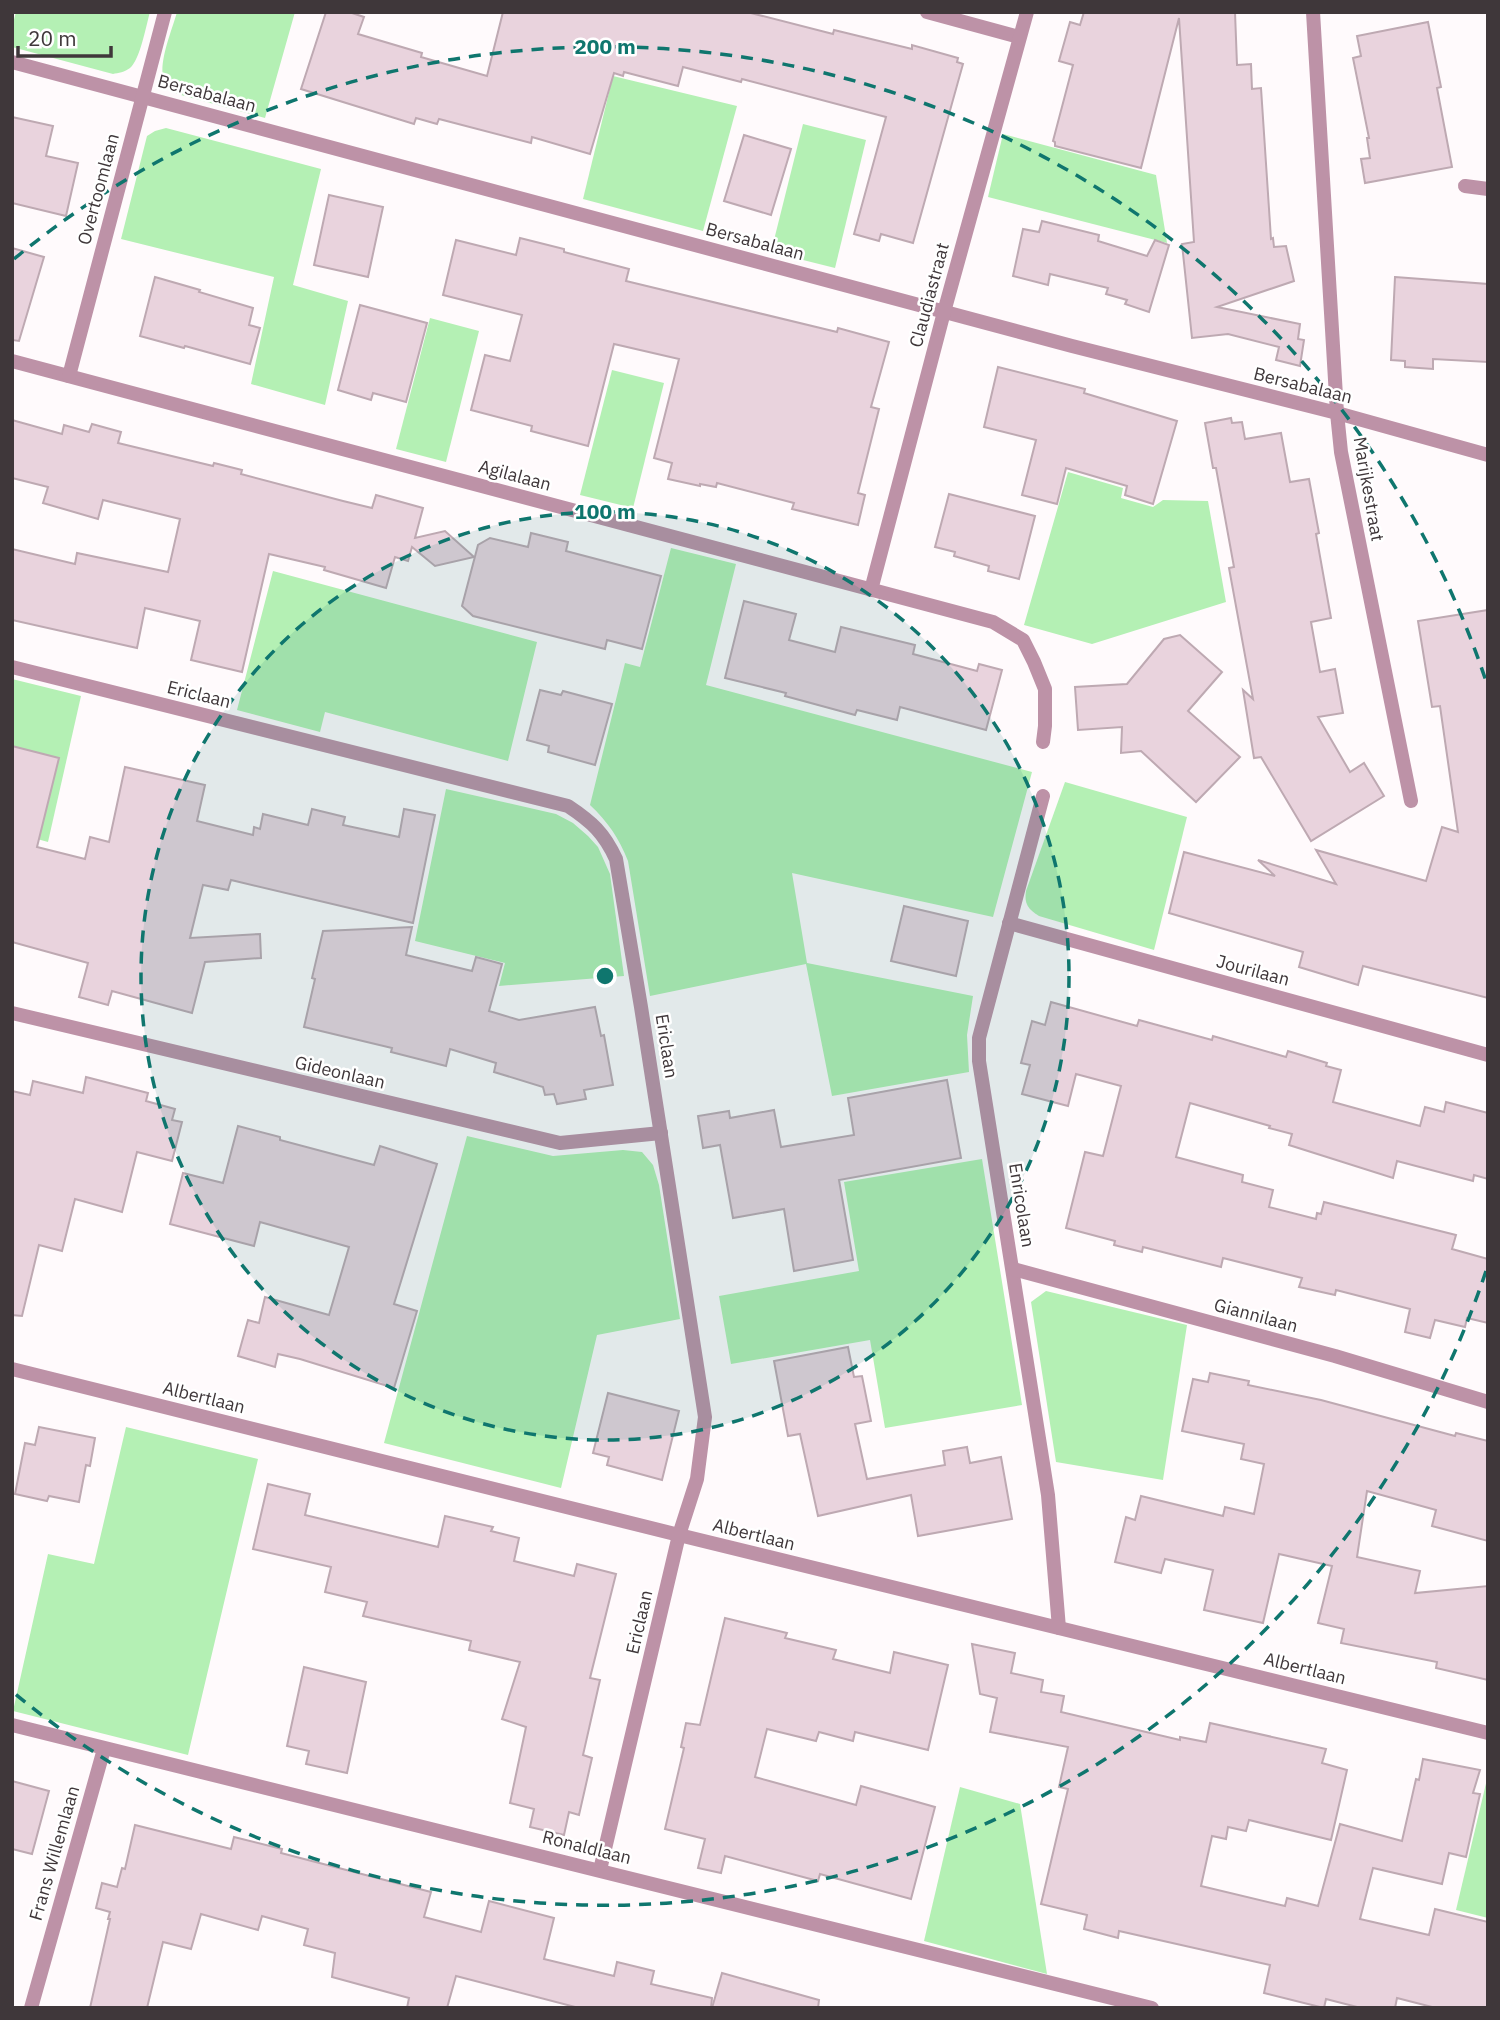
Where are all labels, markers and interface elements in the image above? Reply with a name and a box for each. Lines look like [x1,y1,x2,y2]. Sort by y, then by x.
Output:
scale bar [18,14,110,58]
text: 20 m [28,24,77,52]
text: 200 m [574,32,636,60]
street label: Bersabalaan [155,69,259,117]
street label: Overtoomlaan [72,131,124,247]
street label: Bersabalaan [703,217,807,265]
street label: Claudiastraat [904,240,954,350]
street label: Bersabalaan [1251,362,1355,408]
street label: Marijkestraat [1348,435,1390,543]
street label: Agilalaan [476,454,554,496]
text: 100 m [574,497,636,525]
street label: Ericlaan [165,675,233,713]
street label: Jourilaan [1214,949,1292,991]
centre of rings [593,964,617,988]
street label: Ericlaan [651,1012,683,1080]
street label: Gideonlaan [293,1050,387,1094]
street label: Enricolaan [1004,1161,1040,1249]
street label: Giannilaan [1212,1293,1300,1337]
street label: Albertlaan [160,1376,248,1418]
street label: Albertlaan [710,1513,798,1555]
street label: Ericlaan [620,1588,658,1656]
street label: Albertlaan [1261,1647,1349,1689]
street label: Frans Willemlaan [24,1783,84,1923]
street label: Ronaldlaan [540,1825,634,1869]

